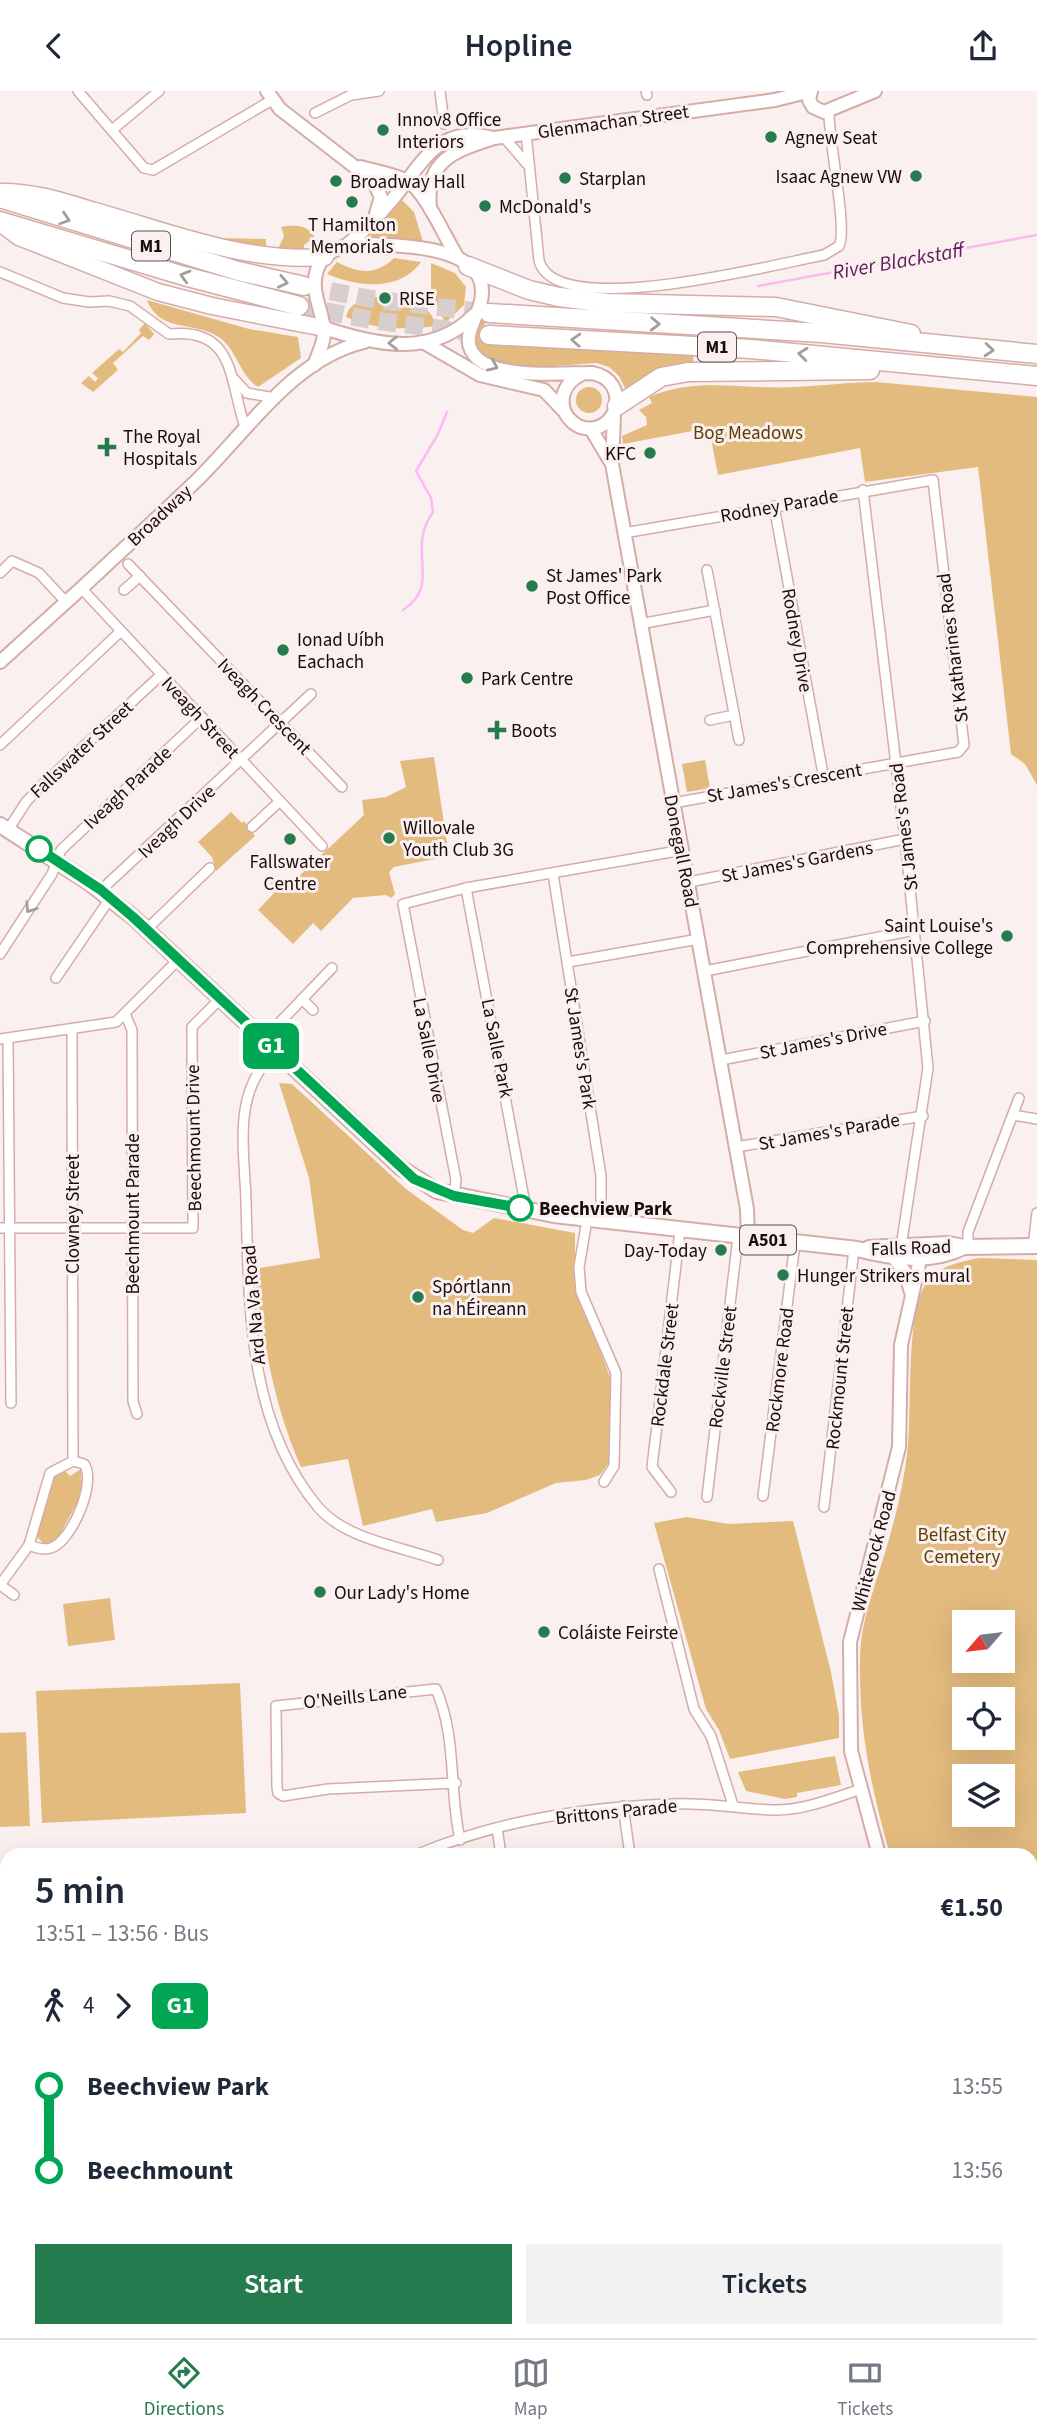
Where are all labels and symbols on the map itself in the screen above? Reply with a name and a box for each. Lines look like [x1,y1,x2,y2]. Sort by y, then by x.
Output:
street label: Glenmachan Street [536,98,691,146]
place label: Innov8 Office Interiors [397,107,501,156]
marker: Innov8 Office Interiors [375,122,391,138]
place label: Agnew Seat [785,125,878,152]
marker: Agnew Seat [763,129,779,145]
place label: Isaac Agnew VW [775,164,902,191]
place label: Starplan [579,166,646,193]
marker: Isaac Agnew VW [908,168,924,184]
place label: Broadway Hall [350,169,465,196]
marker: Starplan [557,170,573,186]
marker: Broadway Hall [328,173,344,189]
marker: T Hamilton Memorials [344,194,360,210]
place label: McDonald's [499,194,591,221]
marker: McDonald's [477,198,493,214]
one-way arrow [58,211,71,225]
place label: T Hamilton Memorials [308,212,396,261]
road number: M1 [132,231,170,261]
water label: River Blackstaff [830,234,968,287]
one-way arrow [180,270,192,284]
one-way arrow [277,274,289,289]
place label: RISE [399,286,435,313]
marker: RISE [377,290,393,306]
one-way arrow [650,316,661,331]
one-way arrow [570,332,581,347]
road number: M1 [698,333,736,361]
one-way arrow [388,336,399,351]
one-way arrow [984,342,995,357]
one-way arrow [797,347,808,362]
one-way arrow [486,358,498,372]
park label: Bog Meadows [693,420,803,447]
place label: The Royal Hospitals [123,424,201,473]
marker: The Royal Hospitals [97,437,117,457]
place label: KFC [605,441,636,468]
marker: KFC [642,445,658,461]
street label: Broadway [122,479,198,553]
street label: Rodney Parade [718,483,840,530]
place label: St James' Park Post Office [546,563,662,612]
street label: St Katharines Road [931,572,976,724]
marker: St James' Park Post Office [524,578,540,594]
street label: Rodney Drive [774,586,819,694]
place label: Ionad Uíbh Eachach [297,627,384,676]
marker: Ionad Uíbh Eachach [275,642,291,658]
street label: Iveagh Crescent [211,653,318,762]
place label: Park Centre [481,666,573,693]
marker: Park Centre [459,670,475,686]
street label: Iveagh Street [155,671,246,766]
street label: Fallswater Street [24,695,140,805]
place label: Boots [511,718,557,745]
marker: Boots [489,722,505,738]
street label: Iveagh Parade [78,740,178,836]
street label: St James's Crescent [705,756,864,810]
street label: St James's Road [883,761,926,892]
street label: Iveagh Drive [132,779,222,865]
street label: Donegall Road [656,792,705,910]
place label: Willovale Youth Club 3G [402,815,514,864]
marker: Willovale Youth Club 3G [381,830,397,846]
marker: Fallswater Centre [282,831,298,847]
street label: St James's Gardens [719,835,875,890]
unlabelled marker [26,836,52,862]
place label: Fallswater Centre [250,849,331,898]
one-way arrow [25,900,38,913]
place label: Saint Louise's Comprehensive College [806,913,993,962]
marker: Saint Louise's Comprehensive College [999,928,1015,944]
street label: St James's Park [557,985,603,1112]
street label: La Salle Drive [405,995,452,1105]
street label: La Salle Park [474,996,520,1101]
street label: St James's Drive [757,1016,889,1067]
line badge: G1 [240,1023,302,1069]
street label: Beechmount Drive [180,1064,209,1212]
street label: St James's Parade [756,1107,902,1158]
street label: Beechmount Parade [120,1133,147,1295]
street label: Clowney Street [60,1154,87,1274]
marker: Beechview Park [507,1195,533,1221]
place label: Beechview Park [539,1196,673,1223]
road number: A501 [740,1225,796,1255]
street label: Falls Road [870,1234,952,1263]
place label: Day-Today [624,1238,707,1265]
marker: Day-Today [713,1242,729,1258]
street label: Ard Na Va Road [236,1244,273,1366]
place label: Hunger Strikers mural [797,1263,970,1290]
marker: Hunger Strikers mural [775,1267,791,1283]
place label: Spórtlann na hÉireann [432,1274,527,1323]
marker: Spórtlann na hÉireann [410,1289,426,1305]
street label: Rockdale Street [645,1301,687,1429]
street label: Rockville Street [703,1304,744,1430]
street label: Rockmount Street [820,1305,861,1451]
street label: Rockmore Road [759,1306,802,1434]
street label: Whiterock Road [845,1488,904,1615]
park label: Belfast City Cemetery [918,1522,1007,1571]
place label: Our Lady's Home [334,1580,470,1607]
marker: Our Lady's Home [312,1584,328,1600]
north arrow [952,1610,1015,1673]
place label: Coláiste Feirste [558,1620,678,1647]
marker: Coláiste Feirste [536,1624,552,1640]
street label: O'Neills Lane [302,1679,408,1716]
street label: Brittons Parade [554,1793,678,1832]

